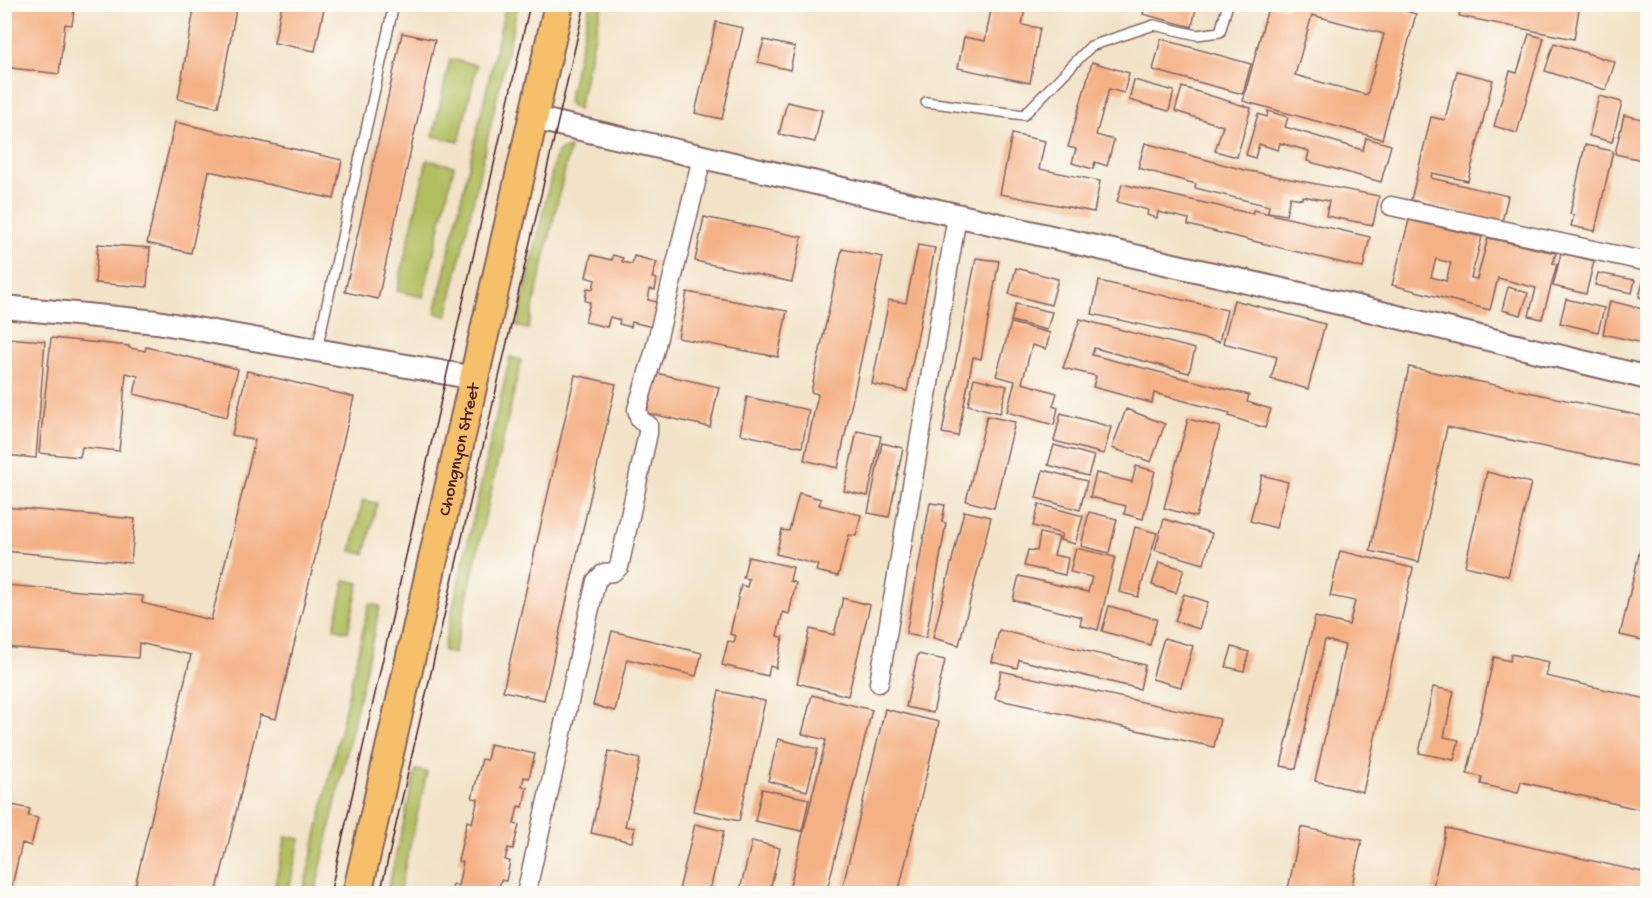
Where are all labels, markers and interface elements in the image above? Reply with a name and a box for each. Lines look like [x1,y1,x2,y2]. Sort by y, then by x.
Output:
street label: Chongnyon Street [435,380,486,518]

